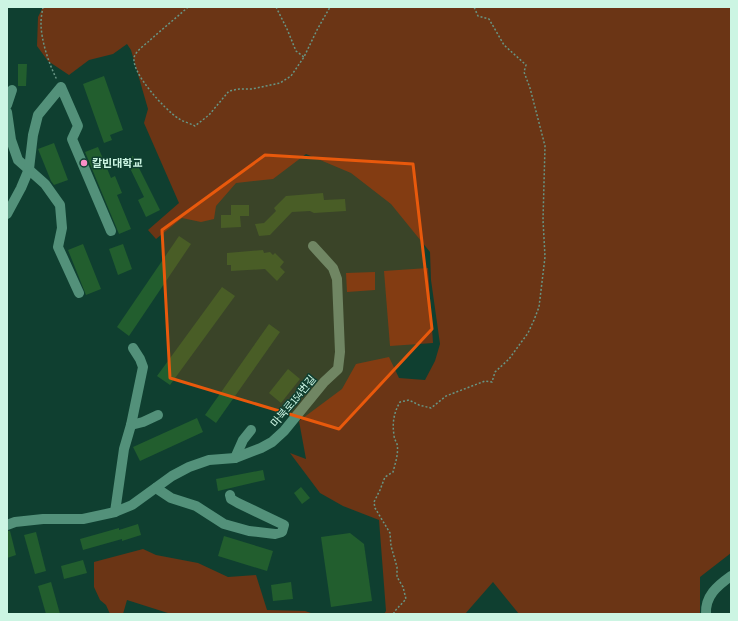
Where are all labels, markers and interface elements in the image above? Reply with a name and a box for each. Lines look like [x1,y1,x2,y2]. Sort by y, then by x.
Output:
place label: 칼빈대학교 [92,157,143,170]
marker: 칼빈대학교 [79,158,89,168]
street label: 마북로154번길 [268,373,319,430]

